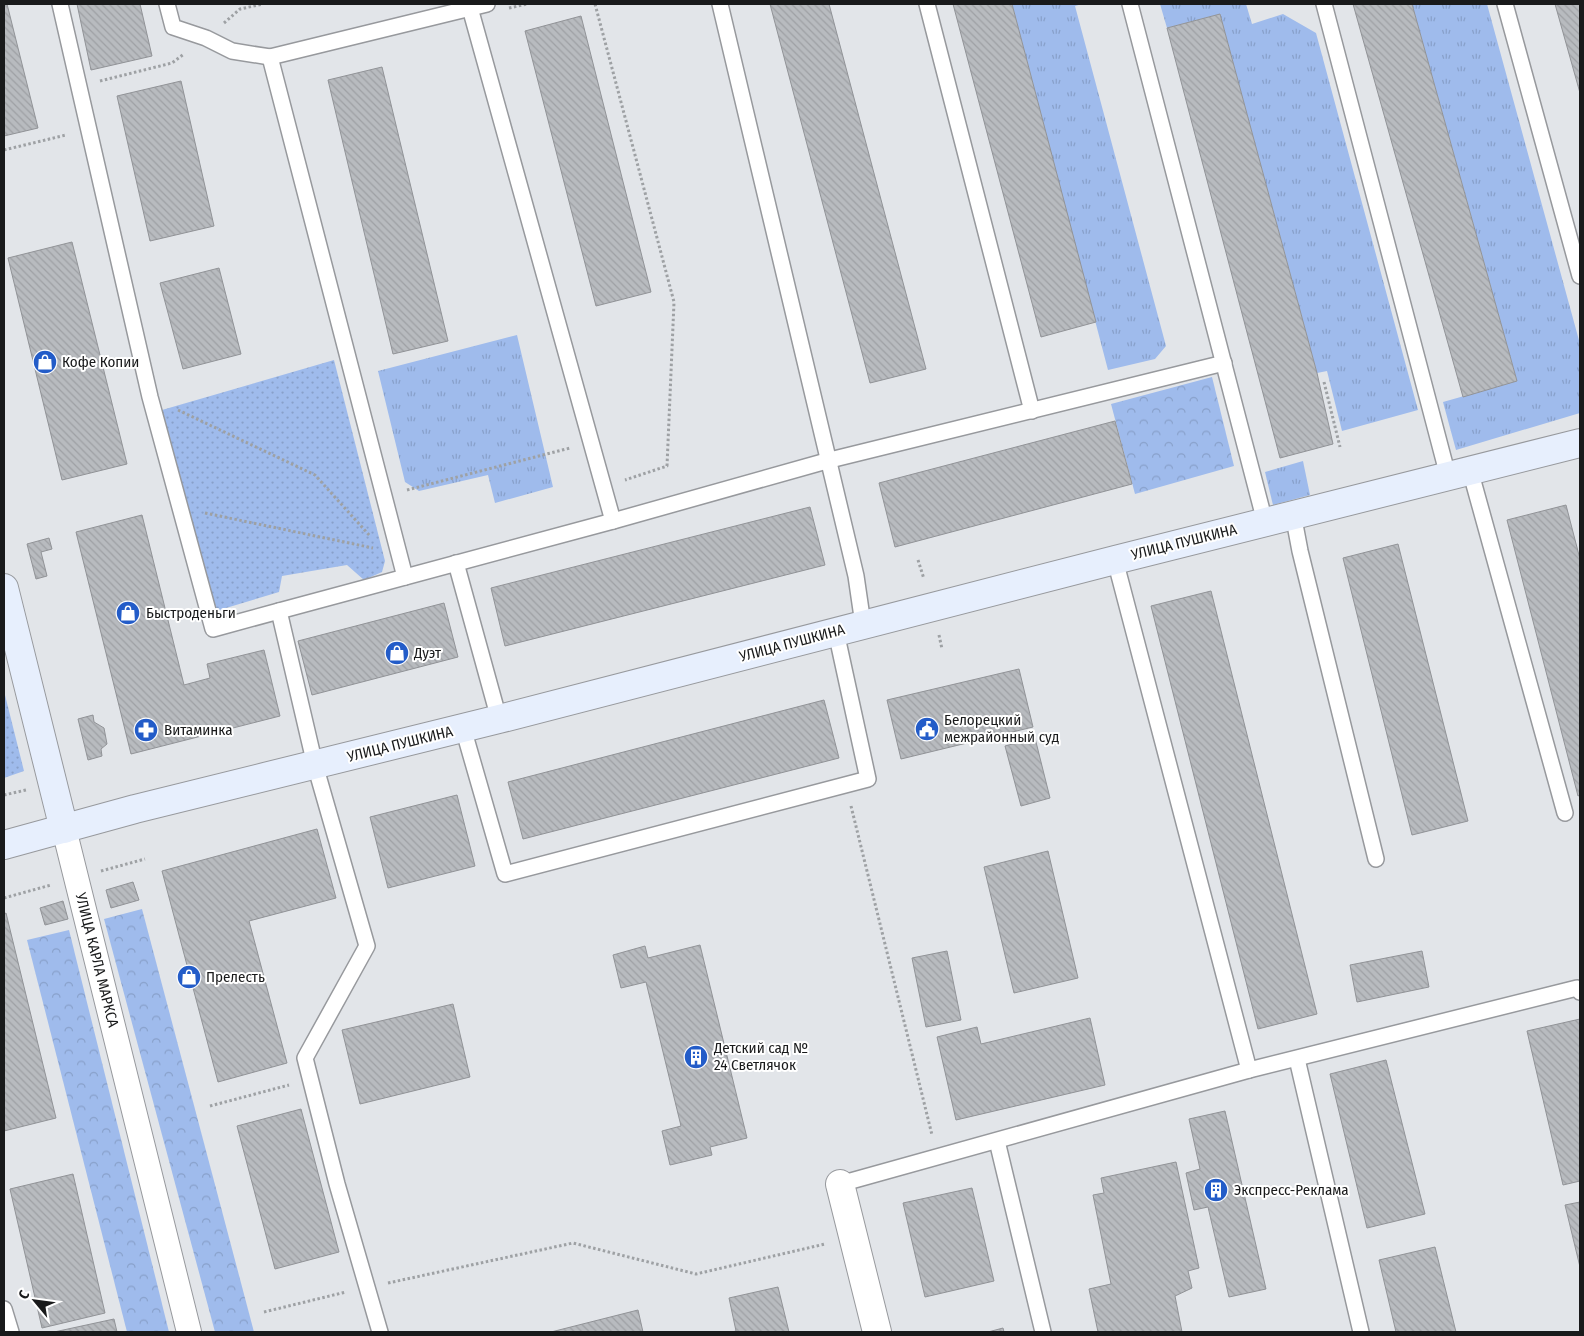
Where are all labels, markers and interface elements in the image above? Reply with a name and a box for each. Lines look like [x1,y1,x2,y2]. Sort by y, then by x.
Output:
shop icon: Кофе Копии [32,349,58,375]
place label: Кофе Копии [62,353,139,371]
street label: УЛИЦА ПУШКИНА [1128,520,1239,564]
shop icon: Быстроденьги [115,600,141,626]
place label: Быстроденьги [146,604,236,622]
street label: УЛИЦА ПУШКИНА [736,620,847,666]
shop icon: Дуэт [384,640,410,666]
place label: Дуэт [413,644,442,662]
place label: Белорецкий межрайонный суд [944,711,1059,746]
public building icon: Белорецкий межрайонный суд [914,716,940,742]
pharmacy icon: Витаминка [133,717,159,743]
place label: Витаминка [164,721,233,739]
street label: УЛИЦА ПУШКИНА [344,722,455,766]
street label: УЛИЦА КАРЛА МАРКСА [71,890,122,1029]
shop icon: Прелесть [176,964,202,990]
place label: Прелесть [206,968,265,986]
place label: Детский сад № 24 Светлячок [713,1039,808,1074]
building icon: Детский сад № 24 Светлячок [683,1044,709,1070]
building icon: Экспресс-Реклама [1203,1177,1229,1203]
place label: Экспресс-Реклама [1234,1181,1349,1199]
north arrow [10,1276,60,1326]
text: С [15,1287,34,1302]

